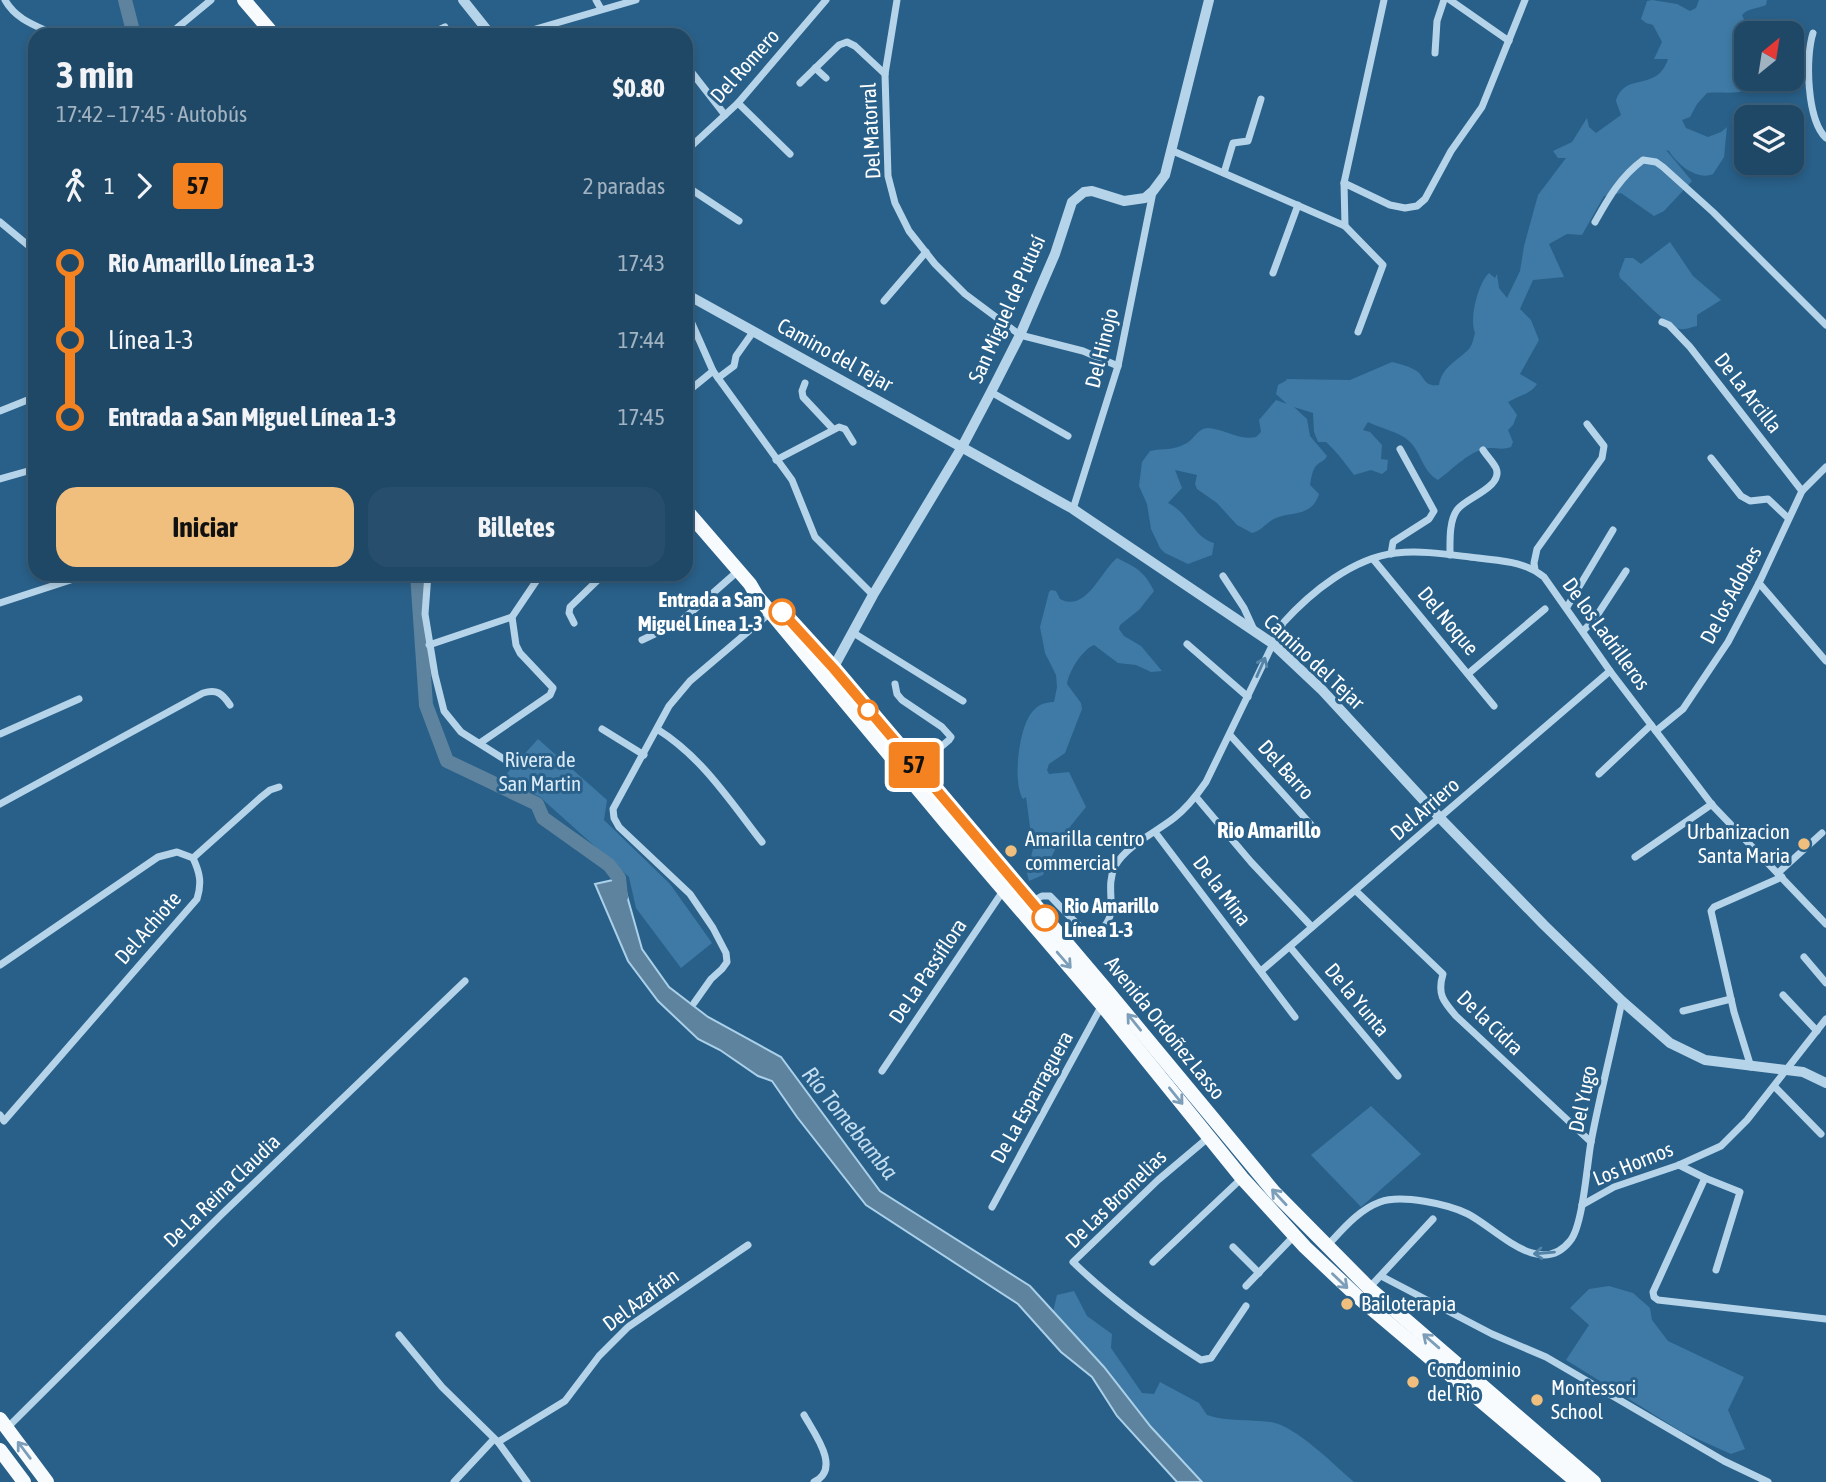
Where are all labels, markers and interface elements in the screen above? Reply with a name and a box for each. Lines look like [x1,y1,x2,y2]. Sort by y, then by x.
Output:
north arrow [1734,21,1804,91]
map controls [1734,21,1804,175]
street label: Del Romero [705,24,784,107]
text: 3 min [56,53,134,96]
text: $0.80 [613,73,665,103]
street label: Del Matorral [855,82,885,180]
text: 17:42 – 17:45 · Autobús [56,101,247,127]
button: layers [1734,105,1804,175]
icon: walk [56,167,94,205]
icon: forward [125,167,163,205]
text: 57 [187,172,209,199]
text: 1 [104,173,115,199]
text: 2 paradas [583,173,665,199]
street label: San Miguel de Putusí [963,231,1049,386]
text: Rio Amarillo Línea 1-3 [108,248,315,278]
text: 17:43 [618,250,665,276]
street label: Del Hinojo [1080,305,1123,390]
street label: Camino del Tejar [774,313,898,396]
text: Línea 1-3 [108,325,194,355]
text: 17:44 [618,327,665,353]
street label: De La Arcilla [1710,348,1787,437]
text: Entrada a San Miguel Línea 1-3 [108,402,396,432]
text: 17:45 [618,404,665,430]
button: Iniciar [56,487,354,567]
button: Billetes [368,487,665,567]
street label: De los Adobes [1694,542,1766,647]
street label: De los Ladrilleros [1558,573,1655,694]
street label: Del Noque [1413,581,1484,659]
place label: Entrada a San Miguel Línea 1-3 [638,587,763,635]
marker: Entrada a San Miguel Línea 1-3 [769,599,795,625]
street label: Camino del Tejar [1260,609,1370,714]
one-way arrow [1255,656,1268,678]
unlabelled marker [858,700,878,720]
street label: Del Barro [1254,735,1320,804]
line badge: 57 [883,742,946,788]
park label: Rivera de San Martin [499,747,581,795]
text: 57 [903,751,925,778]
street label: Del Arriero [1385,772,1463,844]
district label: Rio Amarillo [1217,817,1321,843]
place label: Urbanizacion Santa Maria [1687,819,1790,867]
place label: Amarilla centro commercial [1025,826,1145,874]
marker: Urbanizacion Santa Maria [1796,836,1812,852]
marker: Amarilla centro commercial [1003,843,1019,859]
street label: De la Mina [1189,851,1257,930]
street label: Del Achiote [109,886,185,968]
place label: Rio Amarillo Línea 1-3 [1064,893,1159,941]
marker: Rio Amarillo Línea 1-3 [1032,905,1058,931]
street label: De La Passiflora [883,914,971,1027]
one-way arrow [1056,951,1072,969]
street label: Avenida Ordoñez Lasso [1101,951,1231,1104]
street label: De la Yunta [1320,958,1395,1041]
street label: De la Cidra [1453,985,1529,1059]
one-way arrow [1126,1014,1141,1032]
street label: De La Esparraguera [985,1026,1077,1167]
water label: Río Tomebamba [797,1062,903,1185]
street label: Del Yugo [1563,1063,1601,1134]
one-way arrow [1168,1086,1183,1105]
street label: De La Reina Claudia [158,1129,284,1252]
street label: Los Hornos [1589,1136,1676,1190]
street label: De Las Bromelias [1060,1144,1171,1252]
one-way arrow [1271,1189,1288,1206]
one-way arrow [1533,1247,1556,1260]
street label: Del Azafrán [598,1263,683,1336]
one-way arrow [1331,1272,1348,1289]
place label: Bailoterapia [1361,1291,1456,1315]
marker: Bailoterapia [1339,1296,1355,1312]
one-way arrow [1422,1333,1440,1349]
place label: Condominio del Rio [1427,1357,1521,1405]
marker: Condominio del Rio [1405,1374,1421,1390]
place label: Montessori School [1551,1375,1636,1423]
marker: Montessori School [1529,1392,1545,1408]
one-way arrow [16,1442,31,1460]

